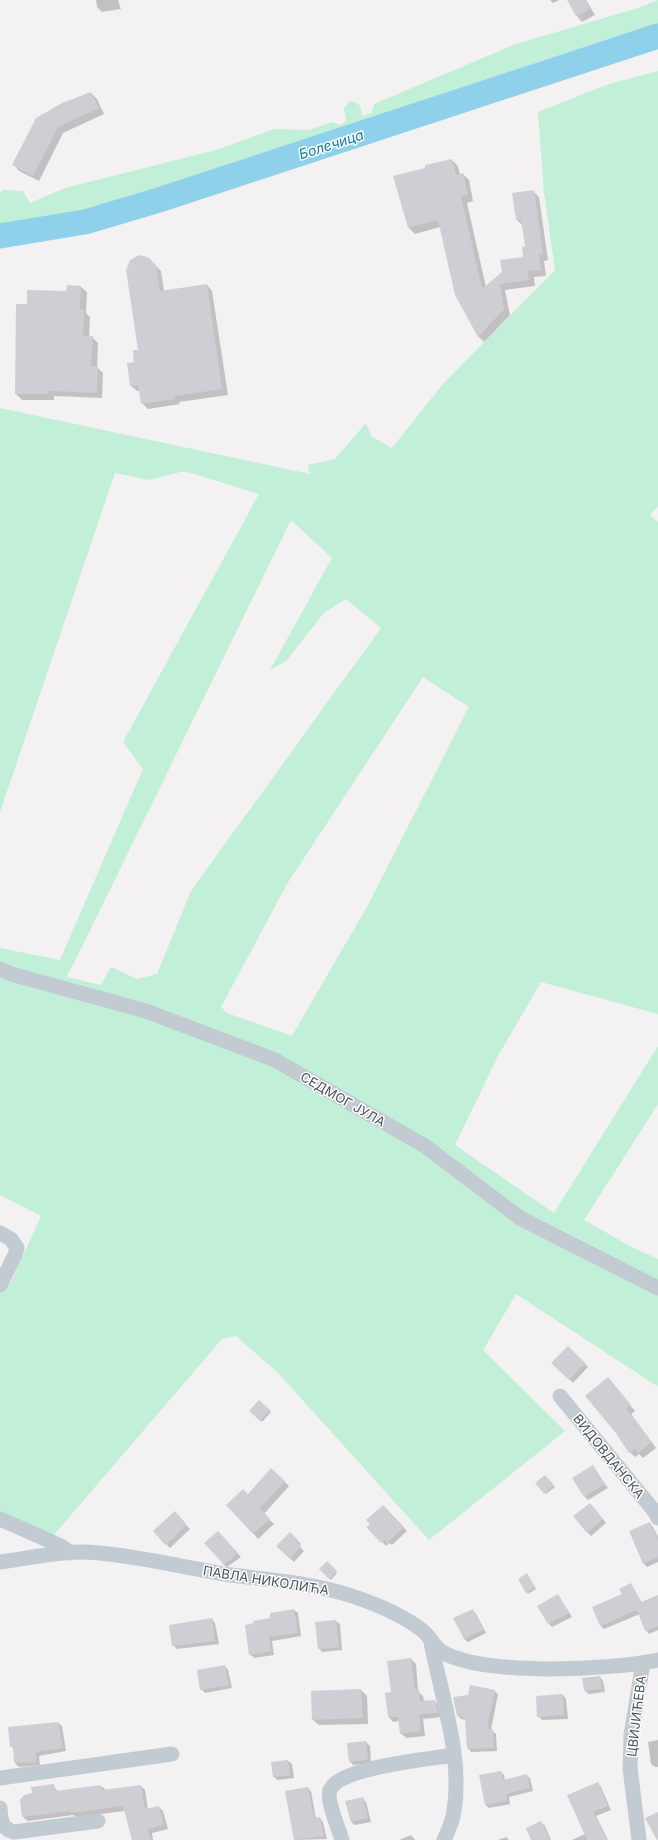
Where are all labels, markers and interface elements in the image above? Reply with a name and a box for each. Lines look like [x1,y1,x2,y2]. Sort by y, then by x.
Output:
water label: Болечица [296,125,366,162]
street label: СЕДМОГ ЈУЛА [298,1068,388,1130]
street label: ВИДОВДАНСКА [570,1411,648,1501]
street label: ПАВЛА НИКОЛИЋА [202,1562,330,1598]
street label: ЦВИЈИЋЕВА [623,1674,649,1758]

